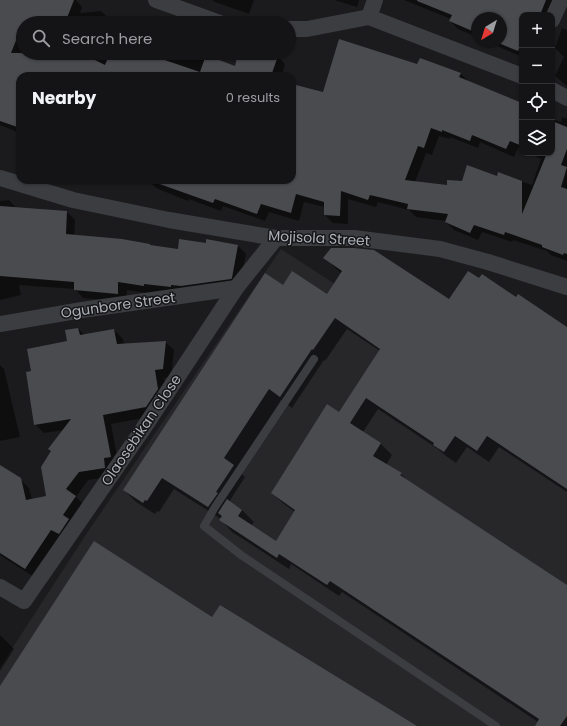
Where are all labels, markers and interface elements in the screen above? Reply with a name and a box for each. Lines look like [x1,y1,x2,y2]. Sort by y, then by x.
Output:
north arrow [471,12,507,48]
map controls [519,12,555,156]
button: + [519,12,555,48]
search box [16,16,296,60]
icon: search [30,27,52,49]
text: Search here [62,28,152,49]
button: − [519,48,555,84]
button: locate [519,84,555,120]
text: Nearby [32,86,96,110]
text: 0 results [226,88,280,107]
button: layers [519,120,555,156]
street label: Mojisola Street [268,225,370,251]
street label: Ogunbore Street [59,287,177,323]
street label: Olaosebikan Close [96,370,186,490]

